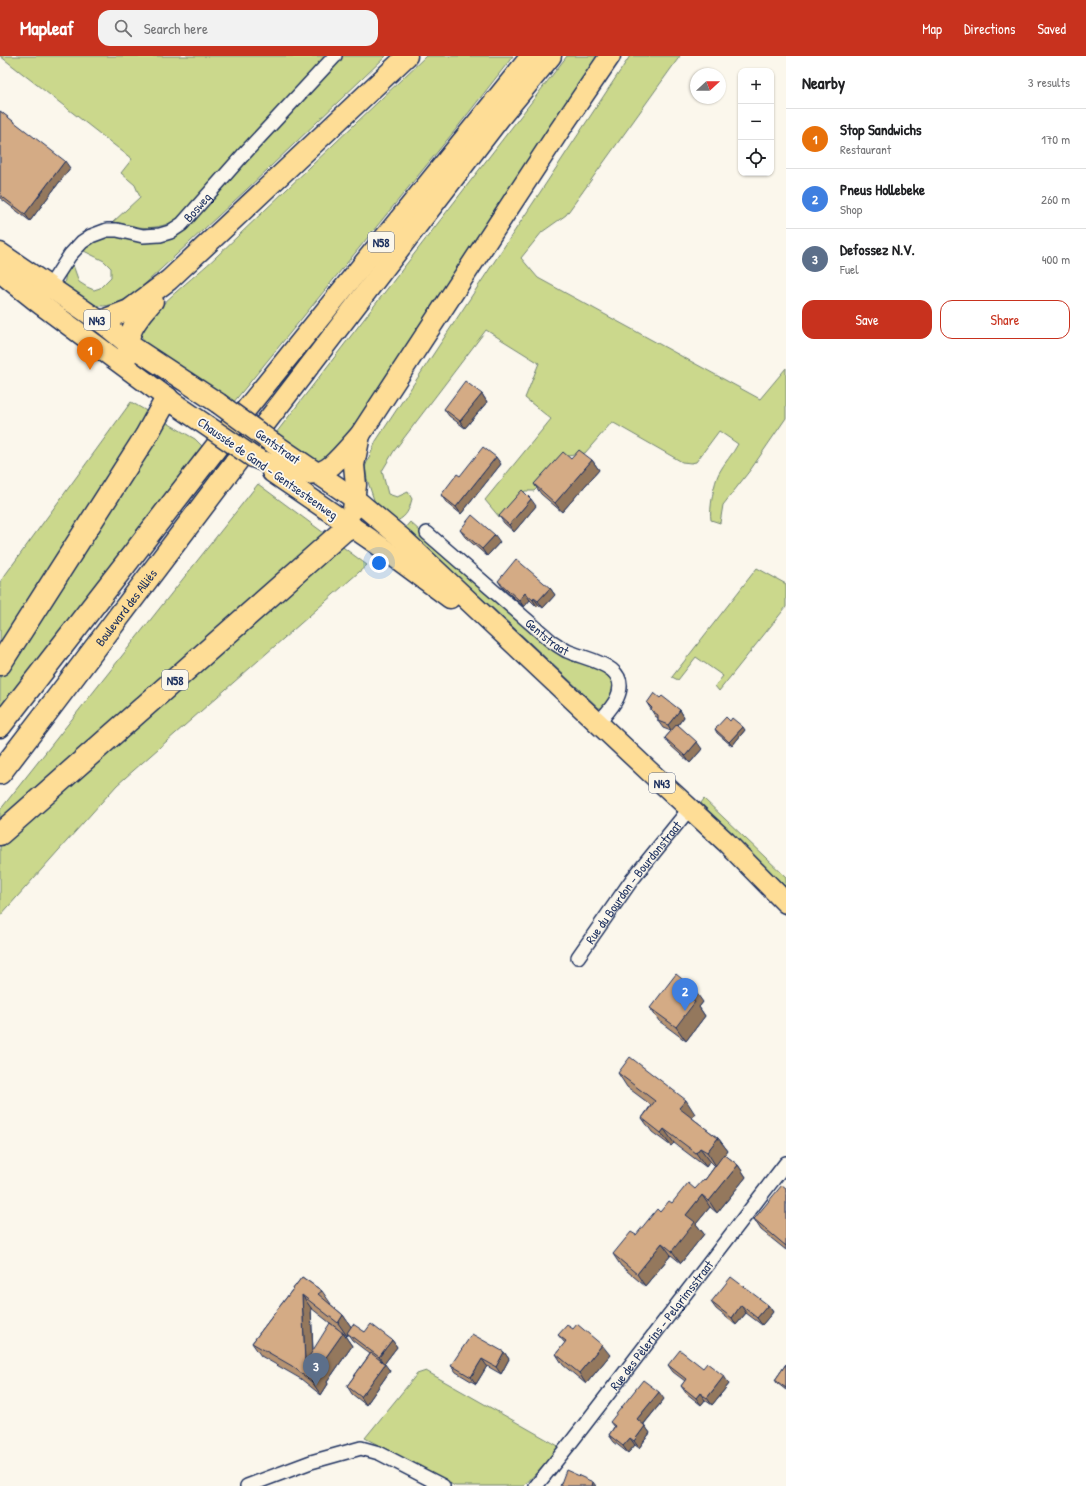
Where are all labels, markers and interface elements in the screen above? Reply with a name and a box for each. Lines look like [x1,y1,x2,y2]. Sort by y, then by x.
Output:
search box [98,10,378,46]
text: Mapleaf [20,15,74,41]
icon: search [112,17,134,39]
text: Search here [144,18,208,39]
text: Map [922,19,942,38]
text: Directions [964,19,1015,38]
text: Saved [1037,19,1066,38]
north arrow [690,68,726,104]
map controls [738,68,774,176]
button: + [738,68,774,104]
text: Nearby [802,71,845,94]
text: 3 results [1028,73,1070,91]
button: − [738,104,774,140]
text: Stop Sandwichs [840,119,922,140]
text: 1 [813,130,817,148]
text: 170 m [1041,130,1070,148]
button: locate [738,140,774,176]
text: Restaurant [840,140,891,158]
text: Pneus Hollebeke [840,179,925,200]
street label: Bosweg [179,188,215,226]
text: 2 [812,190,818,208]
text: 260 m [1041,190,1070,208]
text: Shop [840,200,862,218]
road number: N58 [368,232,394,252]
text: Defossez N.V. [840,239,915,260]
text: 3 [812,250,818,268]
text: 400 m [1042,250,1070,268]
text: Fuel [840,260,859,278]
button: Save [802,300,932,339]
button: Share [940,300,1070,339]
road number: N43 [84,310,110,330]
pin: 1 [77,337,103,370]
street label: Chaussée de Gand - Gentsesteenweg [194,413,342,524]
street label: Gentstraat [252,424,304,468]
your location [369,553,389,573]
street label: Boulevard des Alliés [91,565,161,650]
street label: Gentstraat [522,614,573,660]
road number: N58 [162,670,188,690]
road number: N43 [649,773,675,793]
street label: Rue du Bourdon - Bourdonstraat [581,816,686,947]
pin: 2 [672,978,698,1011]
street label: Rue des Pèlerins - Pelgrimsstraat [605,1256,717,1394]
pin: 3 [303,1353,329,1386]

